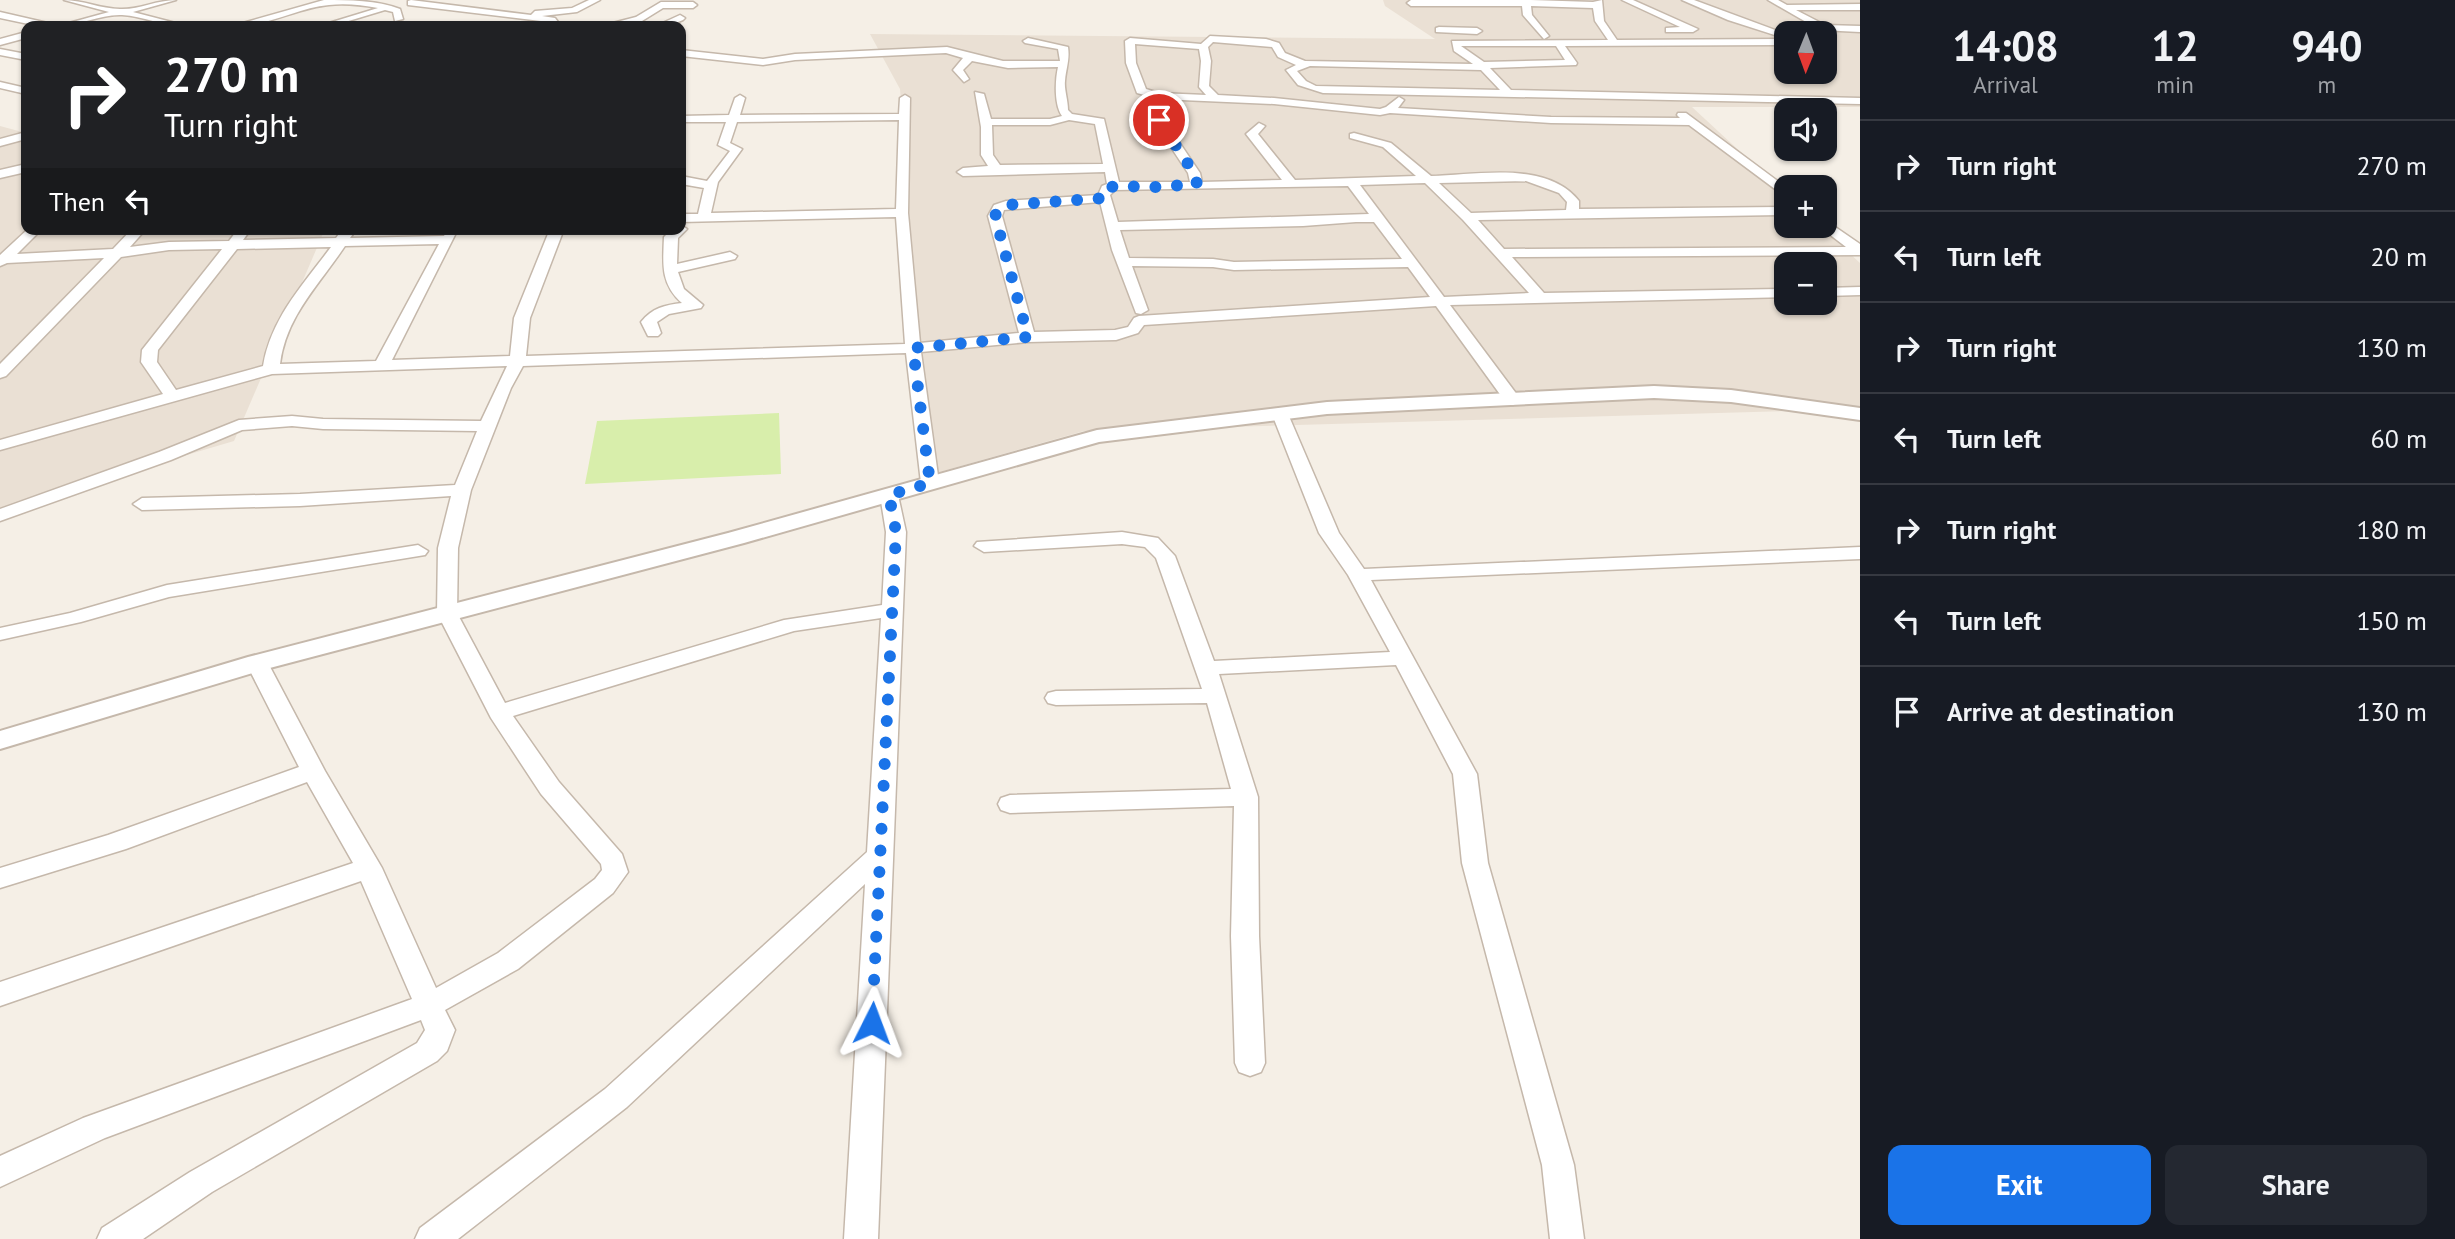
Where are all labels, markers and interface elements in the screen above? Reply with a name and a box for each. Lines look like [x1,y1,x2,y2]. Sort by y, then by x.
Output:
text: 14:08 [1952,18,2059,73]
text: 12 [2151,18,2199,73]
text: 940 [2291,18,2363,73]
north arrow [1774,21,1838,84]
map controls [1774,21,1837,315]
text: 270 m [164,42,299,106]
icon: right [49,49,140,140]
text: Arrival [1973,70,2038,99]
text: min [2156,70,2194,99]
text: m [2318,70,2336,99]
pin [1129,90,1189,150]
button: sound [1774,98,1837,161]
icon: arrive [1140,101,1178,139]
text: Turn right [164,104,298,146]
icon: right [1888,147,1926,185]
text: Turn right [1947,149,2056,182]
text: 270 m [2356,149,2427,182]
button: + [1774,175,1837,238]
icon: left [119,182,157,220]
text: Then [49,185,105,218]
icon: left [1888,238,1926,276]
text: Turn left [1947,240,2041,273]
text: 20 m [2371,240,2427,273]
button: − [1774,252,1837,315]
icon: right [1888,329,1926,367]
text: Turn right [1947,331,2056,364]
text: 130 m [2356,331,2427,364]
icon: left [1888,420,1926,458]
text: Turn left [1947,422,2041,455]
text: 60 m [2371,422,2427,455]
icon: right [1888,511,1926,549]
text: Turn right [1947,513,2056,546]
text: 180 m [2356,513,2427,546]
icon: left [1888,602,1926,640]
text: Turn left [1947,604,2041,637]
text: 150 m [2356,604,2427,637]
icon: arrive [1888,693,1926,731]
text: Arrive at destination [1947,695,2174,728]
text: 130 m [2356,695,2427,728]
position arrow [835,986,909,1060]
button: Exit [1888,1145,2151,1225]
button: Share [2165,1145,2427,1225]

